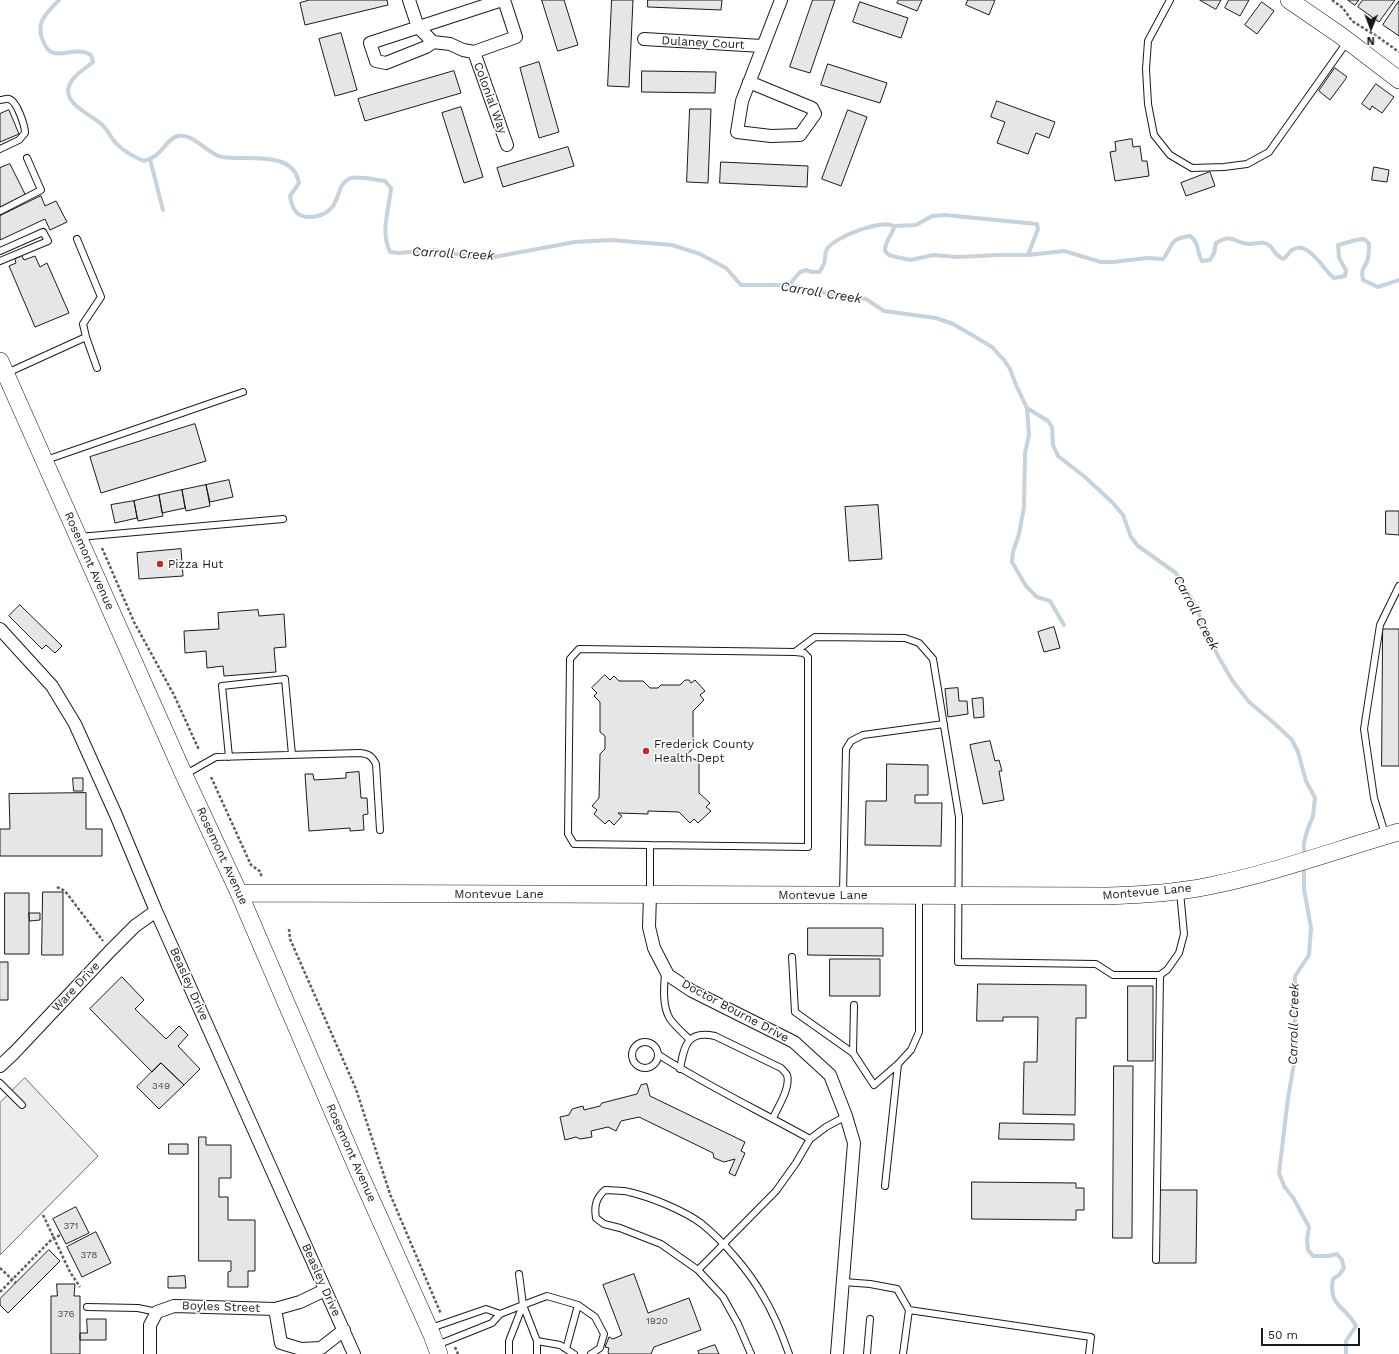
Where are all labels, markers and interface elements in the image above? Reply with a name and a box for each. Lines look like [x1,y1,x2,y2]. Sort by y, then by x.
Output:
north arrow [1351,8,1391,48]
street label: Dulaney Court [661,34,745,52]
text: N [1367,34,1375,47]
street label: Colonial Way [470,60,510,136]
water label: Carroll Creek [412,244,494,264]
water label: Carroll Creek [779,279,863,307]
street label: Rosemont Avenue [61,510,117,612]
place label: Pizza Hut [168,557,223,571]
marker: Pizza Hut [155,559,165,569]
water label: Carroll Creek [1170,573,1222,653]
place label: Frederick County Health Dept [654,737,754,765]
marker: Frederick County Health Dept [641,746,651,756]
street label: Rosemont Avenue [193,805,251,907]
street label: Montevue Lane [1102,881,1192,903]
street label: Montevue Lane [454,887,544,901]
street label: Montevue Lane [778,888,868,902]
street label: Beasley Drive [166,945,212,1023]
street label: Ware Drive [49,959,103,1015]
street label: Doctor Bourne Drive [679,977,791,1045]
water label: Carroll Creek [1285,983,1303,1065]
house number: 349 [152,1080,170,1092]
street label: Rosemont Avenue [323,1102,379,1204]
house number: 371 [64,1220,78,1232]
street label: Beasley Drive [298,1241,344,1319]
house number: 378 [81,1249,97,1261]
street label: Boyles Street [182,1298,260,1316]
house number: 376 [58,1308,74,1320]
house number: 1920 [646,1315,668,1327]
scale bar [1263,1320,1362,1346]
text: 50 m [1268,1328,1298,1342]

